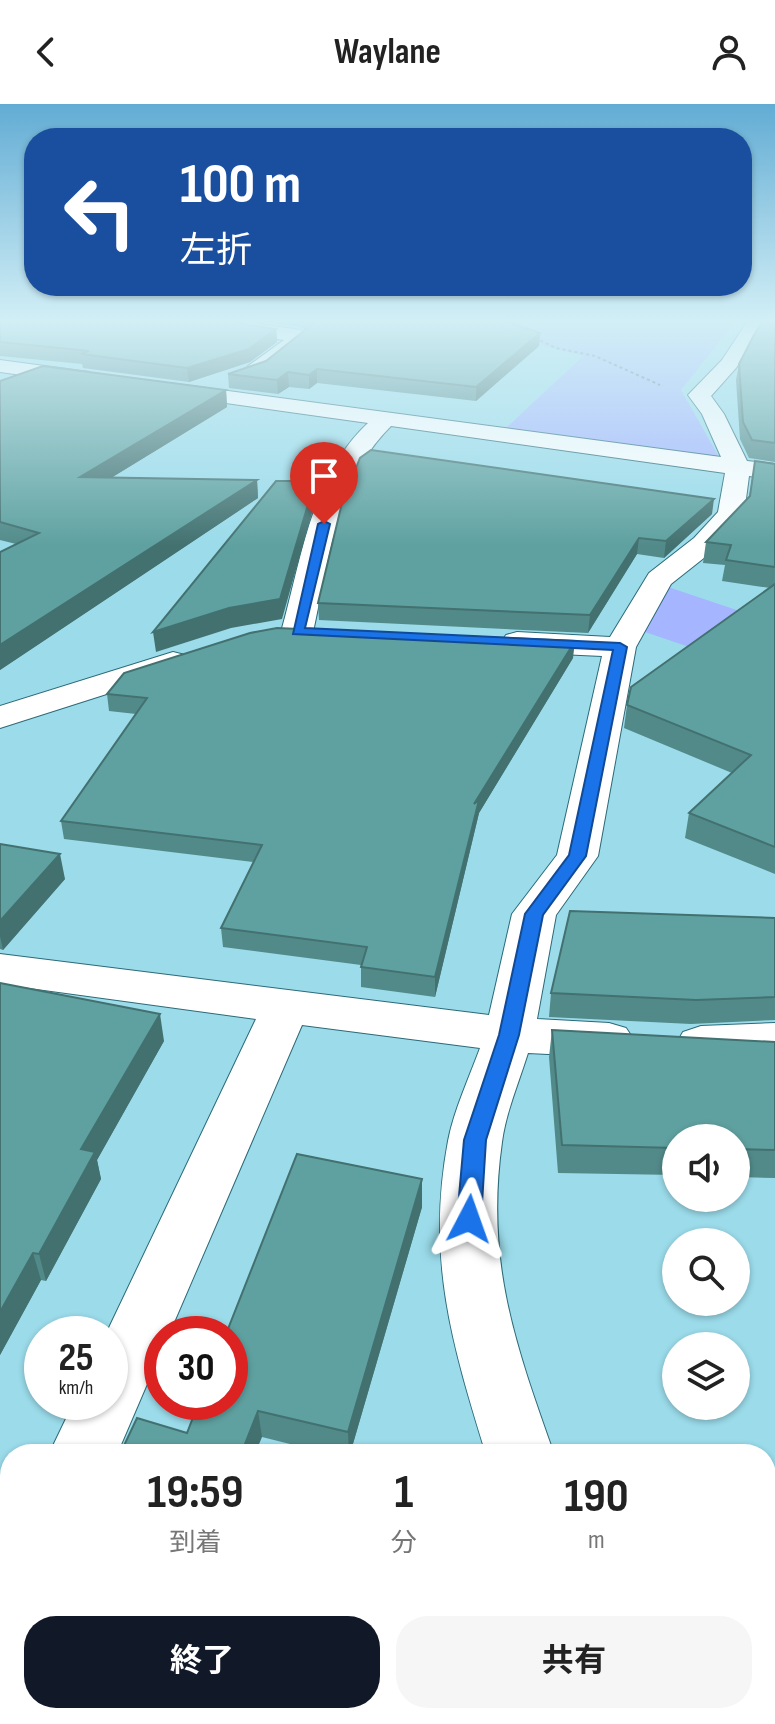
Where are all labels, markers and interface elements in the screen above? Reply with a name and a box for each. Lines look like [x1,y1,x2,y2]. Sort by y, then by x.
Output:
icon: back [24,30,68,74]
icon: person [707,30,751,74]
text: Waylane [334,31,441,74]
text: 100 m [180,152,301,219]
icon: left [48,160,152,264]
text: 左折 [180,230,252,273]
pin [290,442,358,524]
icon: arrive [302,454,346,498]
map controls [662,1124,750,1420]
button: sound [662,1124,750,1212]
position arrow [427,1177,511,1261]
button: search [662,1228,750,1316]
speed limit sign: 30 [144,1316,248,1420]
button: layers [662,1332,750,1420]
text: 25 [58,1334,94,1382]
text: km/h [59,1376,93,1400]
text: 19:59 [147,1464,243,1521]
text: 1 [394,1464,413,1521]
text: 190 [564,1468,629,1525]
text: m [588,1525,605,1556]
text: 到着 [169,1528,221,1559]
text: 分 [391,1528,417,1559]
button: 終了 [24,1616,380,1708]
button: 共有 [396,1616,752,1708]

